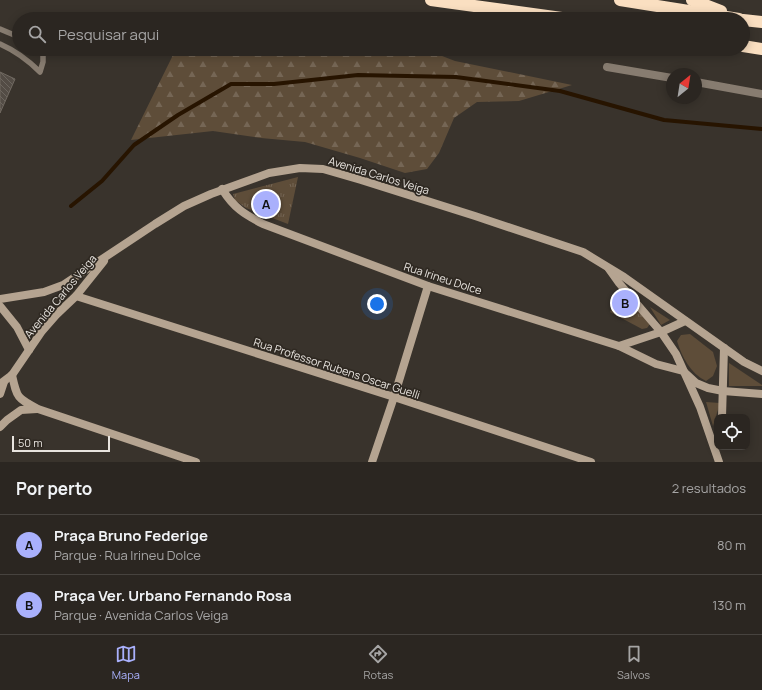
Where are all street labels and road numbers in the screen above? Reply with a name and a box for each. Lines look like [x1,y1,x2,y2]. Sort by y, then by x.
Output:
street label: Avenida Carlos Veiga [327,153,431,197]
street label: Avenida Carlos Veiga [21,251,99,341]
street label: Rua Irineu Dolce [402,258,485,298]
street label: Rua Professor Rubens Oscar Guelli [252,334,422,402]

